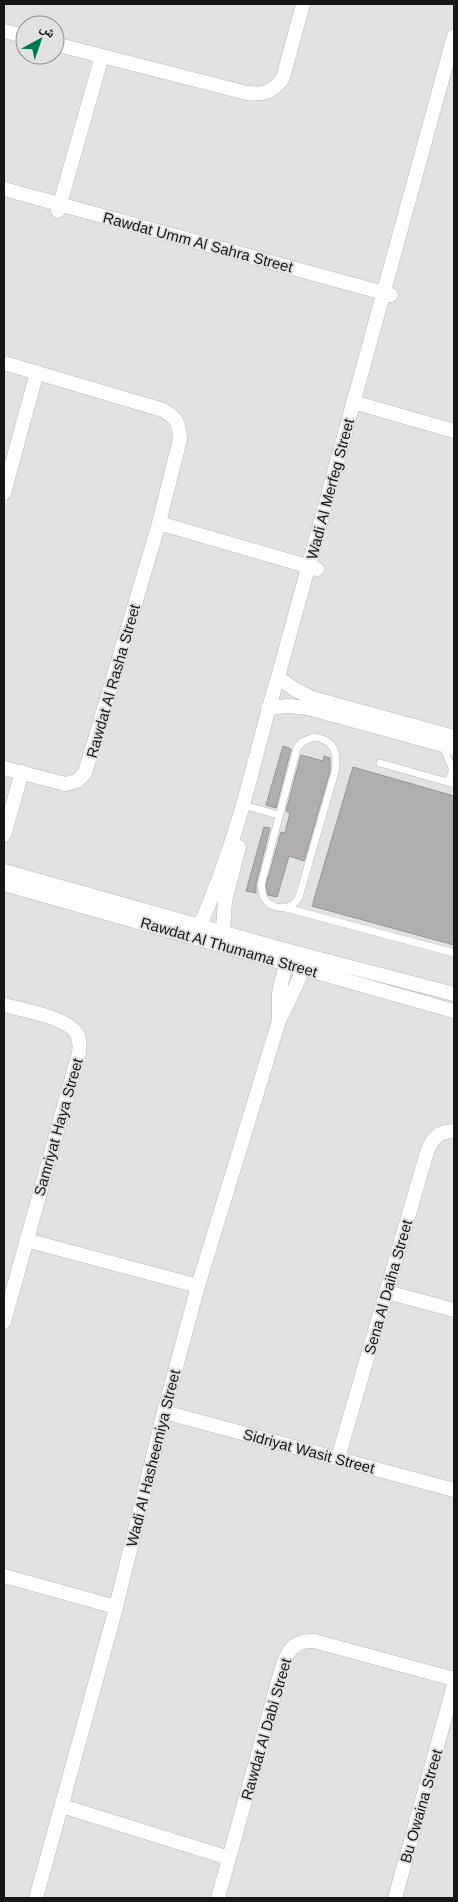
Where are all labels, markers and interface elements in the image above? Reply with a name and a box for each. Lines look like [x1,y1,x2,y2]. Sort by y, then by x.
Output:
north arrow [15,15,65,65]
text: ش [37,19,59,42]
street label: Rawdat Umm Al Sahra Street [101,208,296,276]
street label: Wadi Al Merfeg Street [303,416,357,561]
street label: Rawdat Al Rasha Street [83,601,143,760]
street label: Rawdat Al Thumama Street [139,914,320,981]
street label: Samriyat Haya Street [30,1055,86,1198]
street label: Sena Al Daiha Street [361,1217,416,1356]
street label: Wadi Al Hasheemiya Street [123,1367,183,1548]
street label: Sidriyat Wasit Street [241,1425,377,1477]
street label: Rawdat Al Dabi Street [238,1655,295,1802]
street label: Bu Owaina Street [397,1746,446,1865]

